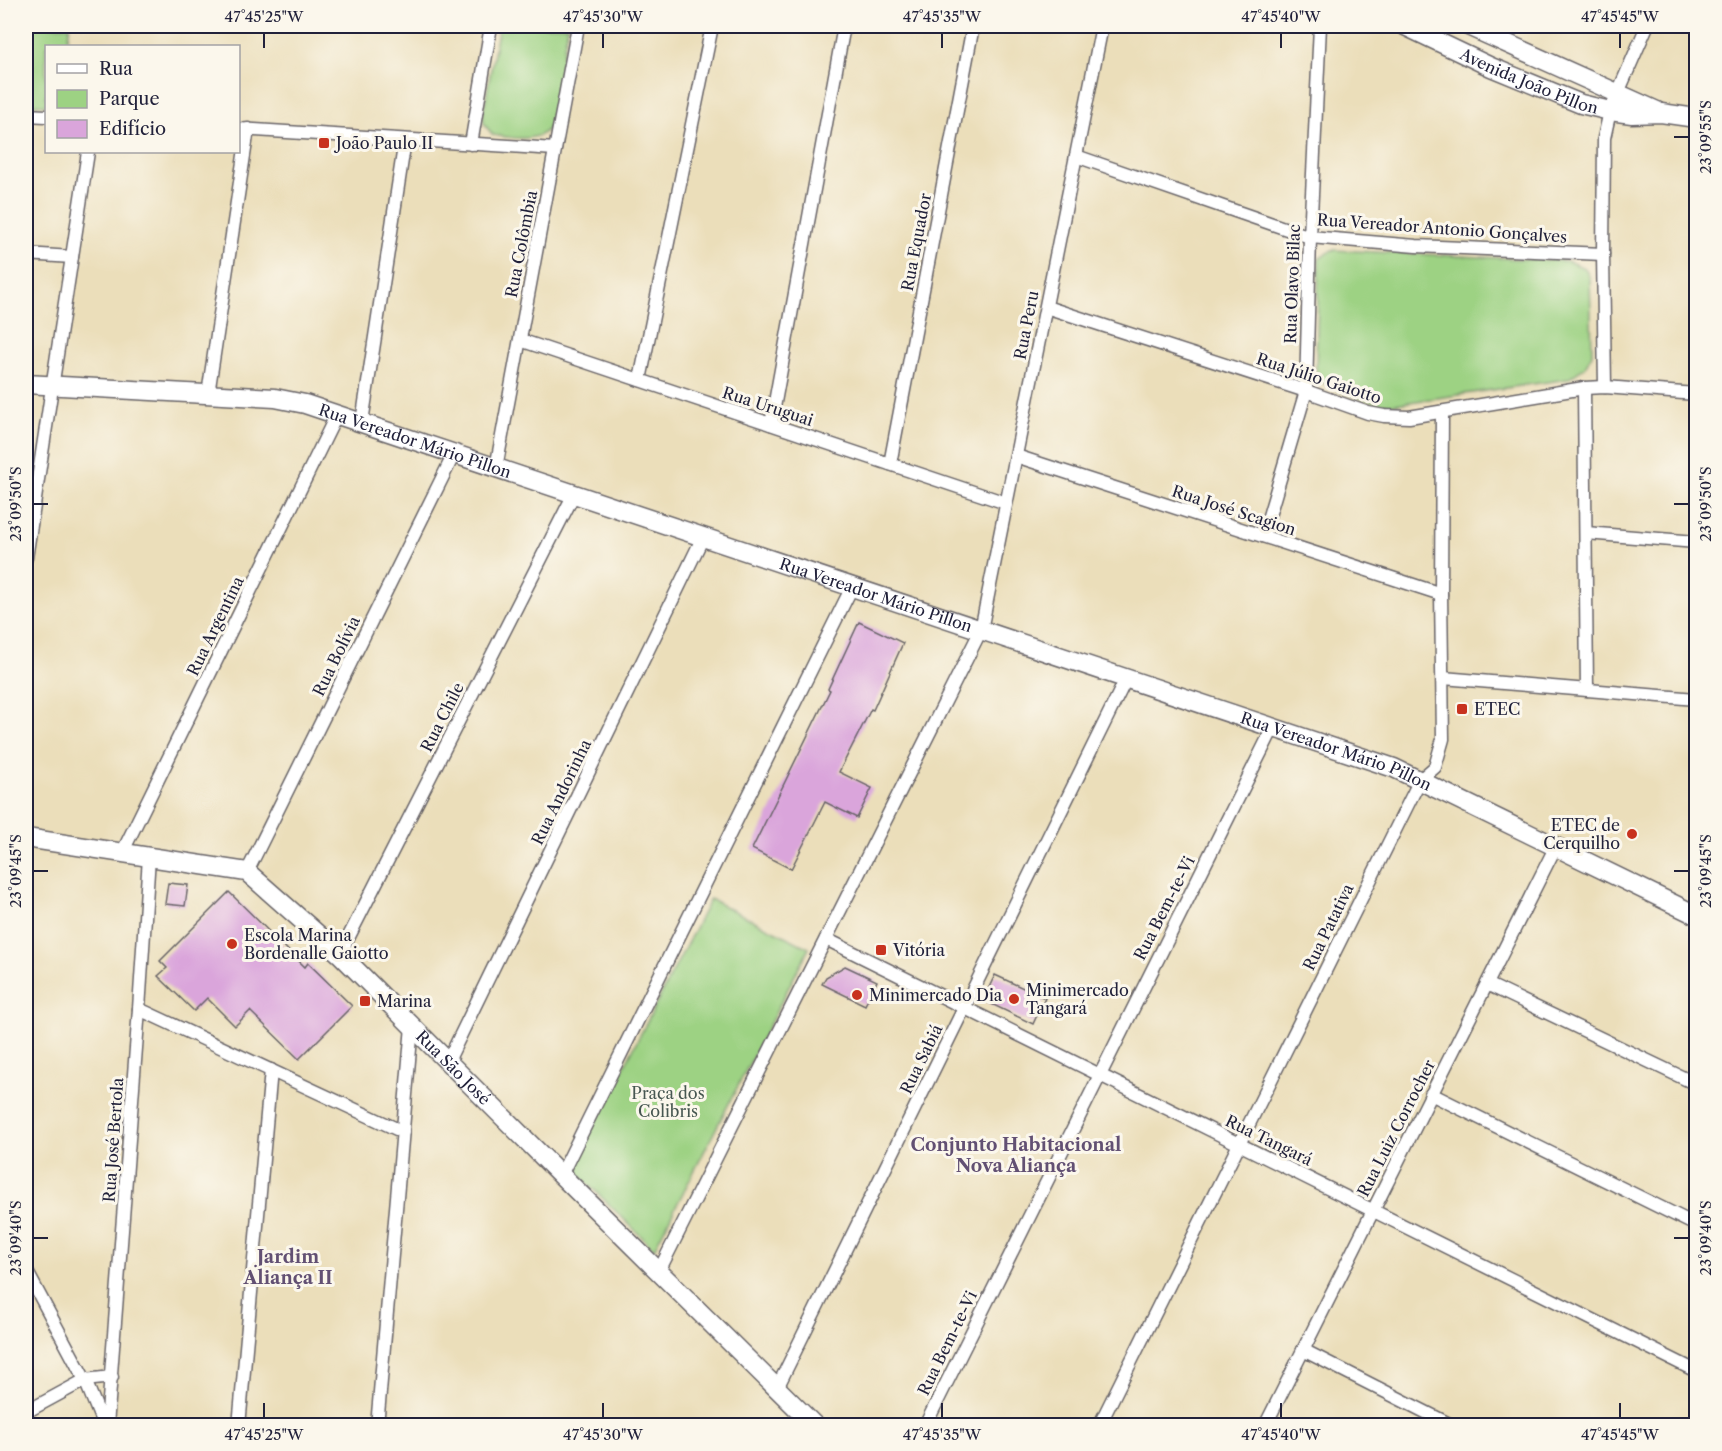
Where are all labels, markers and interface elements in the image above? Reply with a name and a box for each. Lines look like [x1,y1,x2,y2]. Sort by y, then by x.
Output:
text: 47°45'25"W [225,7,304,26]
text: 47°45'30"W [563,7,643,26]
text: 47°45'35"W [903,7,982,26]
text: 47°45'40"W [1241,7,1321,26]
text: 47°45'45"W [1581,7,1660,26]
street label: Avenida João Pillon [1456,43,1600,118]
legend [45,45,240,153]
text: Rua [99,58,133,80]
text: Parque [99,88,160,110]
text: 23°09'55"S [1696,100,1715,174]
text: Edifício [99,118,166,140]
place label: João Paulo II [333,133,433,153]
marker: João Paulo II [317,136,331,150]
street label: Rua Colômbia [501,188,541,299]
street label: Rua Equador [897,191,935,293]
street label: Rua Vereador Antonio Gonçalves [1316,209,1568,247]
street label: Rua Olavo Bilac [1280,224,1304,344]
street label: Rua Peru [1010,289,1042,361]
street label: Rua Júlio Gaiotto [1254,348,1384,408]
street label: Rua Uruguai [720,382,816,430]
street label: Rua Vereador Mário Pillon [316,399,514,482]
text: 23°09'50"S [6,466,25,542]
text: 23°09'50"S [1696,466,1715,542]
street label: Rua José Scagion [1170,481,1298,539]
street label: Rua Vereador Mário Pillon [777,553,975,636]
street label: Rua Argentina [182,572,248,679]
street label: Rua Bolívia [308,612,364,699]
street label: Rua Chile [416,679,468,755]
place label: ETEC [1474,699,1520,719]
marker: ETEC [1455,702,1469,716]
street label: Rua Vereador Mário Pillon [1238,707,1435,795]
street label: Rua Andorinha [527,735,595,848]
place label: ETEC de Cerquilho [1543,815,1620,853]
marker: ETEC de Cerquilho [1625,827,1639,841]
text: 23°09'45"S [6,834,25,908]
text: 23°09'45"S [1696,834,1715,908]
street label: Rua Bem-te-Vi [1129,853,1199,963]
street label: Rua Patativa [1298,880,1358,974]
place label: Escola Marina Bordenalle Gaiotto [244,925,389,963]
marker: Escola Marina Bordenalle Gaiotto [225,937,239,951]
place label: Vitória [892,940,945,960]
marker: Vitória [874,943,888,957]
place label: Minimercado Tangará [1026,980,1129,1018]
place label: Minimercado Dia [869,985,1003,1005]
marker: Minimercado Dia [850,988,864,1002]
place label: Marina [377,991,432,1011]
marker: Minimercado Tangará [1007,992,1021,1006]
marker: Marina [358,994,372,1008]
street label: Rua Sabiá [896,1020,947,1097]
street label: Rua São José [412,1026,495,1109]
street label: Rua Luiz Corrocher [1353,1056,1439,1200]
street label: Rua José Bertola [99,1076,127,1203]
park label: Praça dos Colibris [631,1083,705,1121]
street label: Rua Tangará [1222,1110,1316,1170]
district label: Conjunto Habitacional Nova Aliança [911,1134,1121,1177]
text: 23°09'40"S [6,1200,25,1276]
text: 23°09'40"S [1696,1200,1715,1276]
district label: Jardim Aliança II [242,1246,333,1289]
street label: Rua Bem-te-Vi [913,1287,981,1399]
text: 47°45'25"W [225,1425,304,1444]
text: 47°45'30"W [563,1425,643,1444]
text: 47°45'35"W [903,1425,982,1444]
text: 47°45'40"W [1241,1425,1321,1444]
text: 47°45'45"W [1581,1425,1660,1444]

